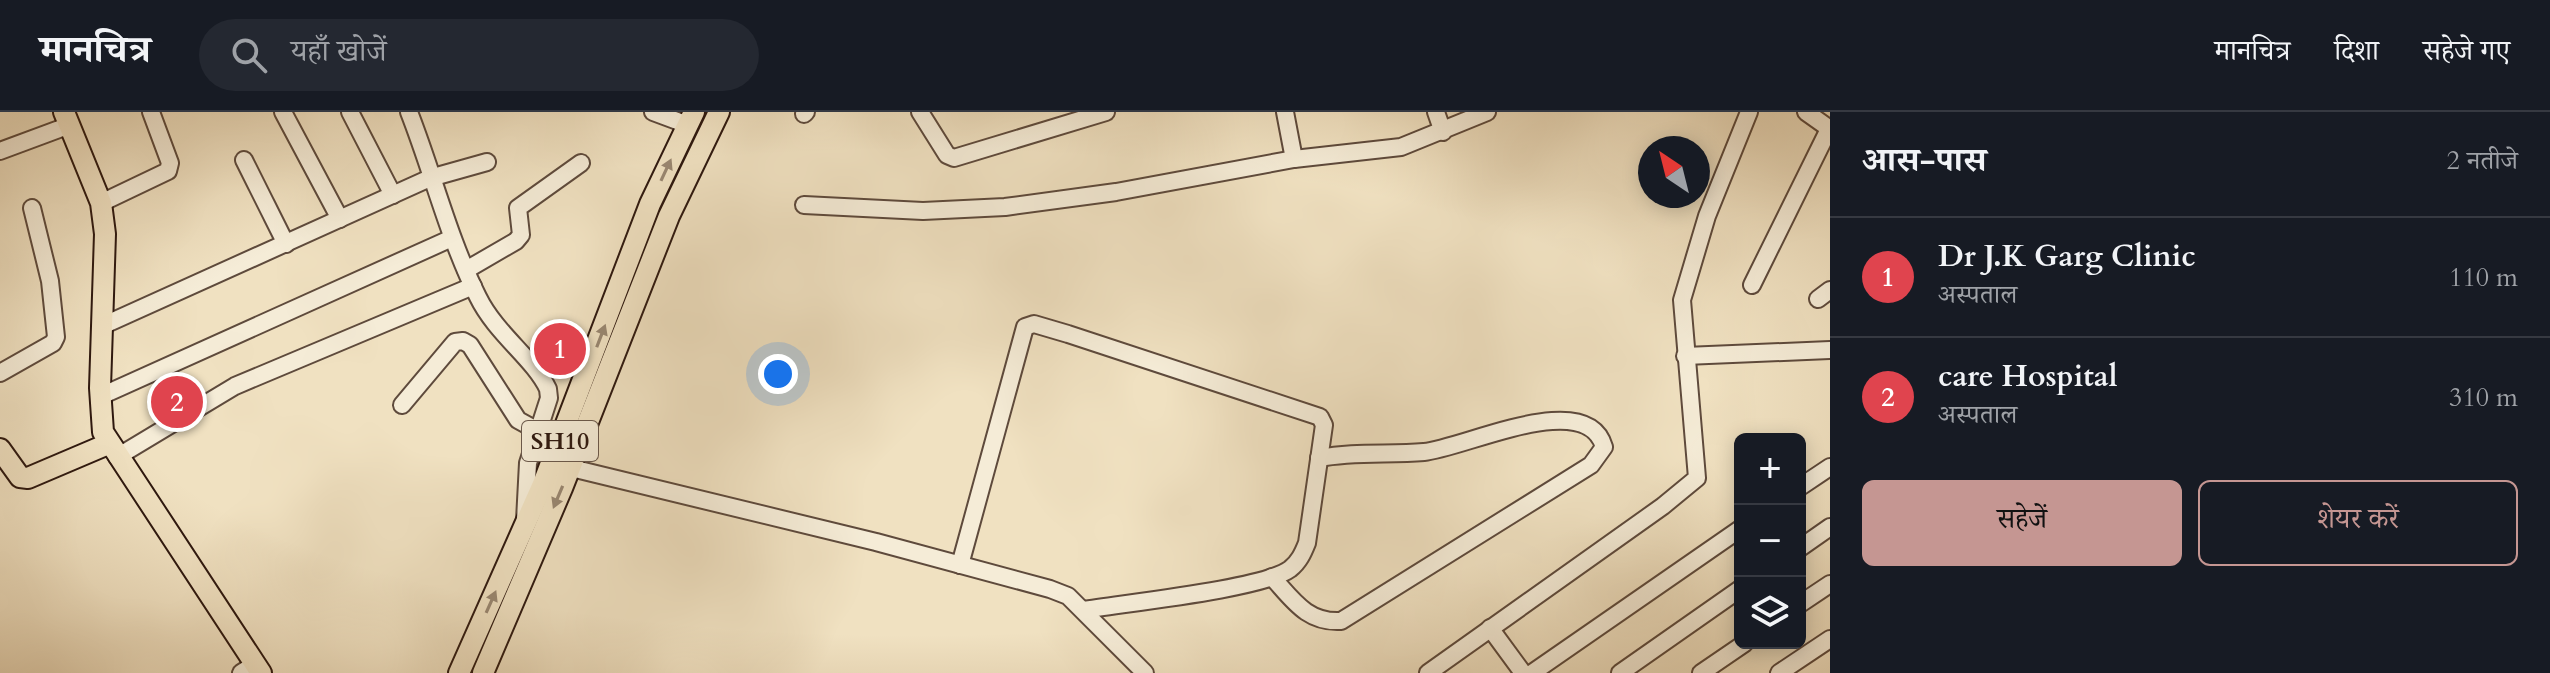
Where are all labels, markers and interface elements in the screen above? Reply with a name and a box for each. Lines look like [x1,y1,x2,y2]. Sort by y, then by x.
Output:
search box [199,19,759,91]
text: मानचित्र [40,24,151,76]
text: यहाँ खोजें [291,31,387,72]
text: मानचित्र [2214,32,2290,70]
text: दिशा [2334,32,2379,70]
text: सहेजे गए [2423,32,2510,70]
icon: search [227,33,271,77]
north arrow [1638,136,1710,208]
text: आस-पास [1862,137,1986,183]
text: 2 नतीजे [2447,143,2518,178]
one-way arrow [659,158,673,181]
text: Dr J.K Garg Clinic [1938,236,2196,277]
text: 1 [1881,260,1895,295]
text: 110 m [2449,260,2518,295]
text: अस्पताल [1938,277,2017,312]
pin: 1 [534,319,586,379]
one-way arrow [595,324,608,348]
your location [758,354,798,394]
text: care Hospital [1938,356,2117,397]
pin: 2 [151,372,203,432]
text: 2 [1881,380,1895,415]
text: 310 m [2449,380,2518,415]
text: अस्पताल [1938,397,2017,432]
road number: SH10 [522,421,598,461]
map controls [1734,433,1806,649]
button: + [1734,433,1806,505]
button: सहेजें [1862,480,2182,566]
button: शेयर करें [2198,480,2518,566]
one-way arrow [551,485,564,509]
button: − [1734,505,1806,577]
button: layers [1734,577,1806,649]
one-way arrow [484,590,497,614]

